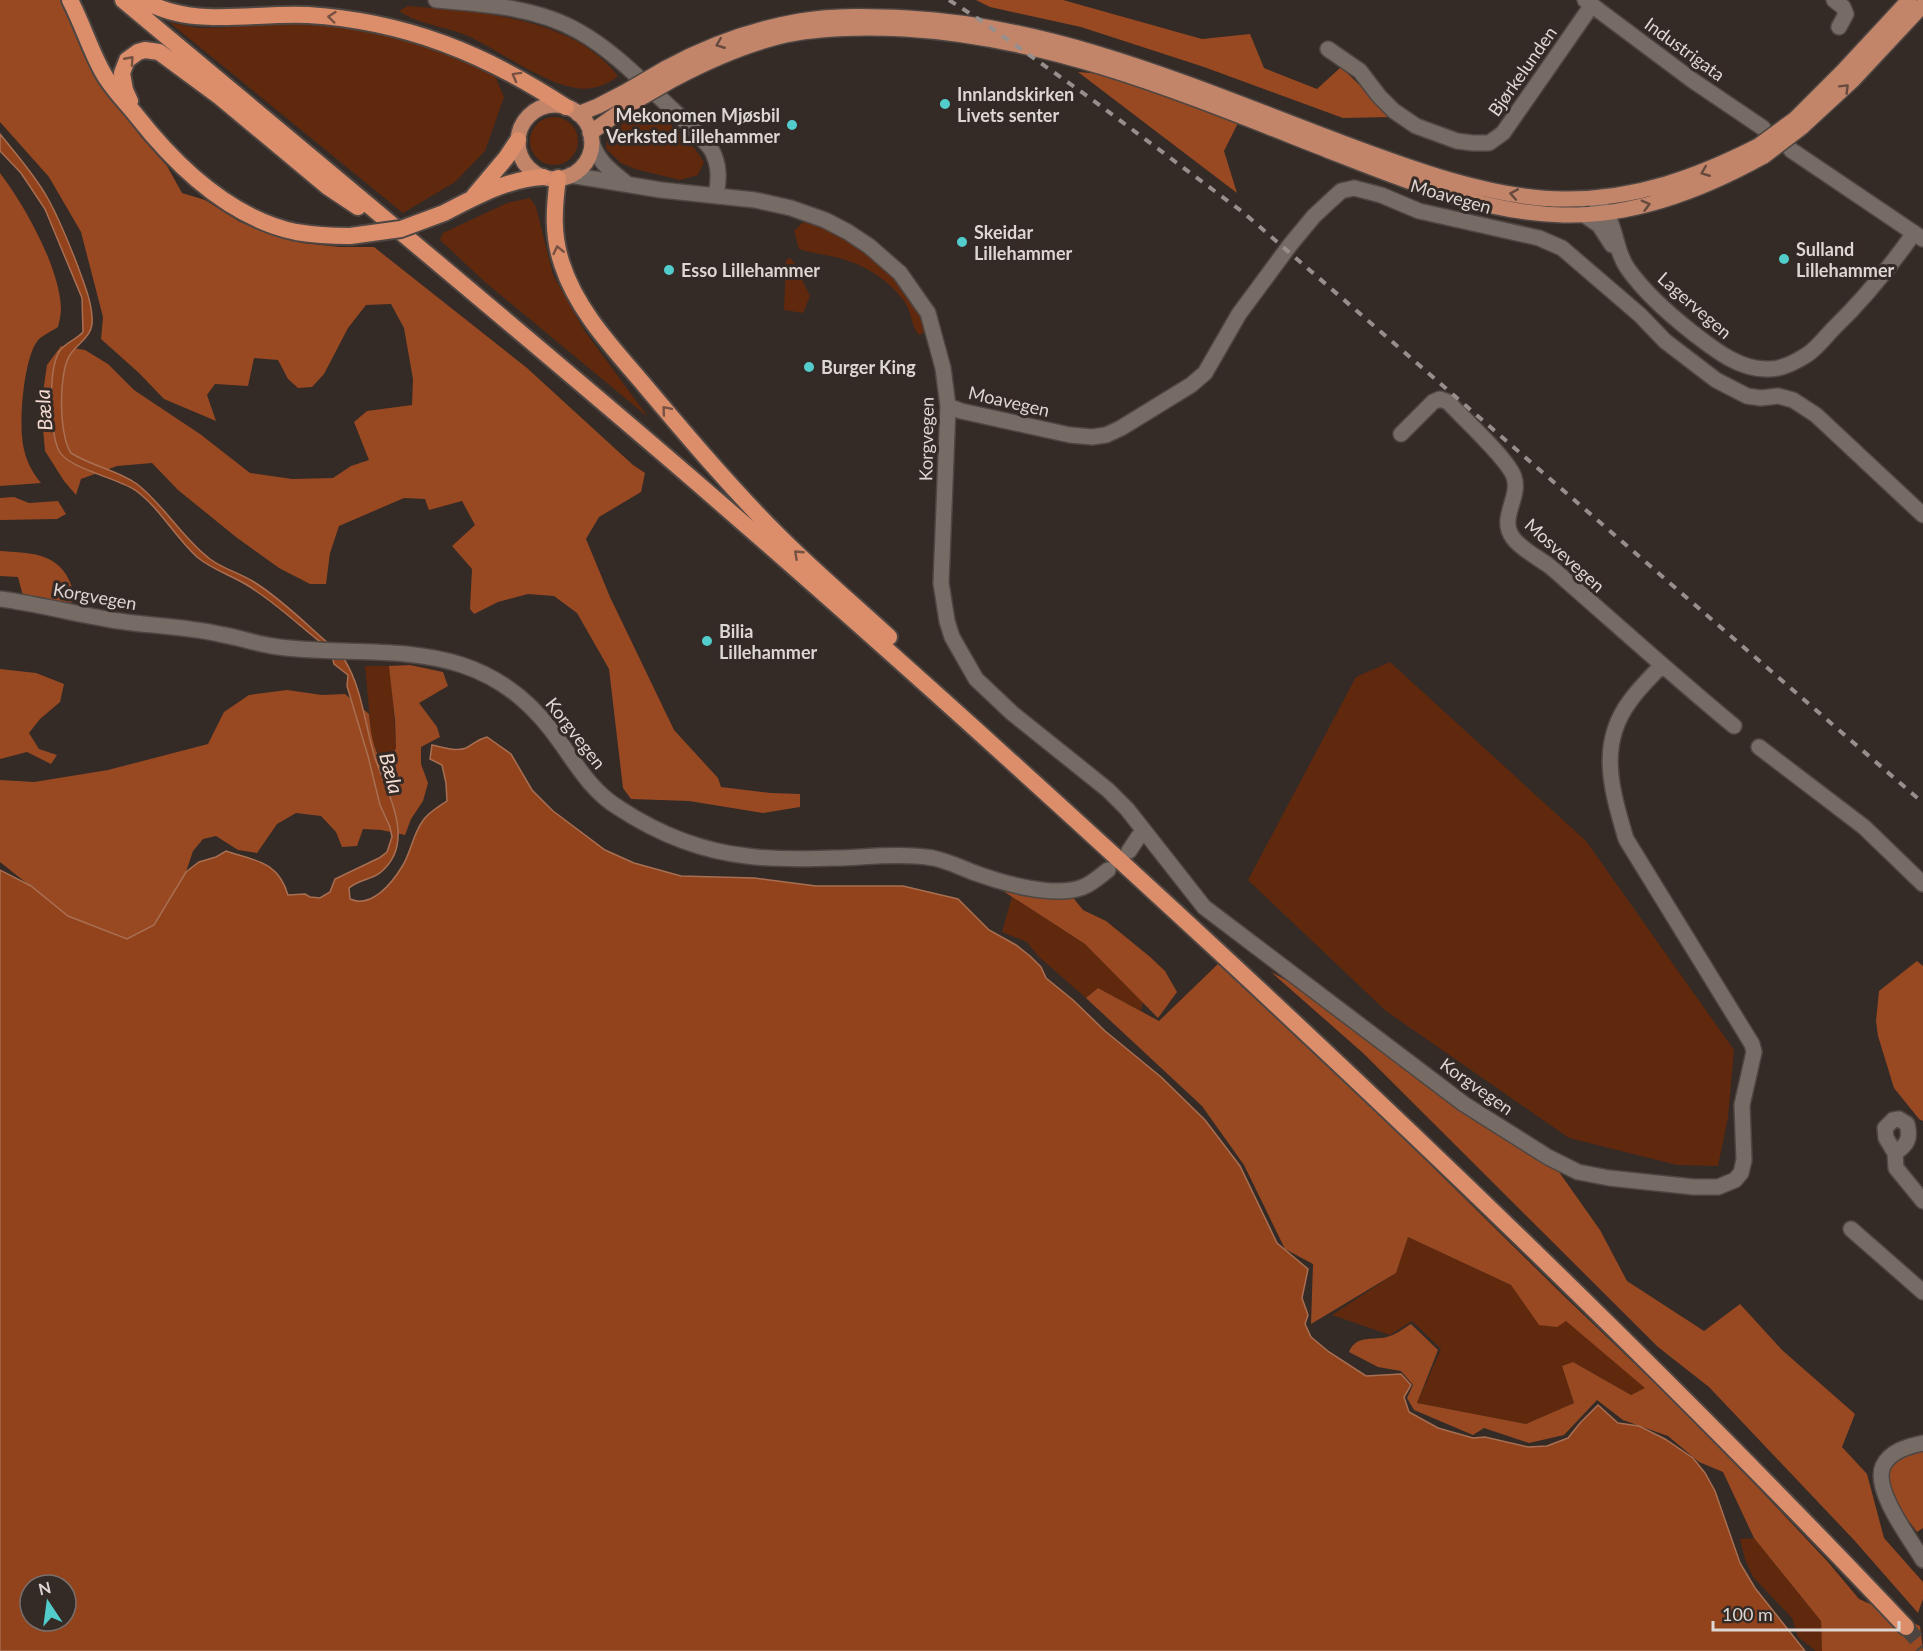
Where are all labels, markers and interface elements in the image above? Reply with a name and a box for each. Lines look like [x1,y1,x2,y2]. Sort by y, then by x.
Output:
one-way arrow [327,11,336,24]
street label: Industrigata [1641,13,1729,85]
street label: Bjørkelunden [1483,22,1561,120]
one-way arrow [715,36,726,49]
one-way arrow [123,55,134,66]
one-way arrow [512,72,522,83]
place label: Innlandskirken Livets senter [957,83,1074,126]
one-way arrow [1838,84,1849,95]
marker: Innlandskirken Livets senter [938,97,952,111]
place label: Mekonomen Mjøsbil Verksted Lillehammer [605,104,780,147]
marker: Mekonomen Mjøsbil Verksted Lillehammer [785,118,799,132]
one-way arrow [1700,164,1711,177]
street label: Moavegen [1408,174,1494,218]
one-way arrow [1510,188,1520,201]
one-way arrow [1640,200,1651,212]
place label: Skeidar Lillehammer [974,221,1073,264]
marker: Skeidar Lillehammer [955,235,969,249]
place label: Sulland Lillehammer [1796,238,1895,281]
one-way arrow [553,245,566,255]
marker: Sulland Lillehammer [1777,252,1791,266]
place label: Esso Lillehammer [681,259,820,281]
marker: Esso Lillehammer [662,263,676,277]
street label: Lagervegen [1654,267,1736,343]
place label: Burger King [821,356,916,378]
marker: Burger King [802,360,816,374]
street label: Moavegen [966,381,1052,421]
water label: Bæla [30,388,56,432]
street label: Korgvegen [914,397,938,481]
one-way arrow [662,406,673,417]
street label: Mosvevegen [1520,513,1610,597]
one-way arrow [794,550,804,561]
street label: Korgvegen [51,578,139,614]
place label: Bilia Lillehammer [719,620,818,663]
marker: Bilia Lillehammer [700,634,714,648]
street label: Korgvegen [541,693,611,773]
water label: Bæla [375,750,409,796]
street label: Korgvegen [1436,1053,1518,1119]
north arrow [18,1573,78,1633]
text: N [36,1577,53,1599]
scale bar [1713,1594,1899,1632]
text: 100 m [1722,1603,1773,1625]

